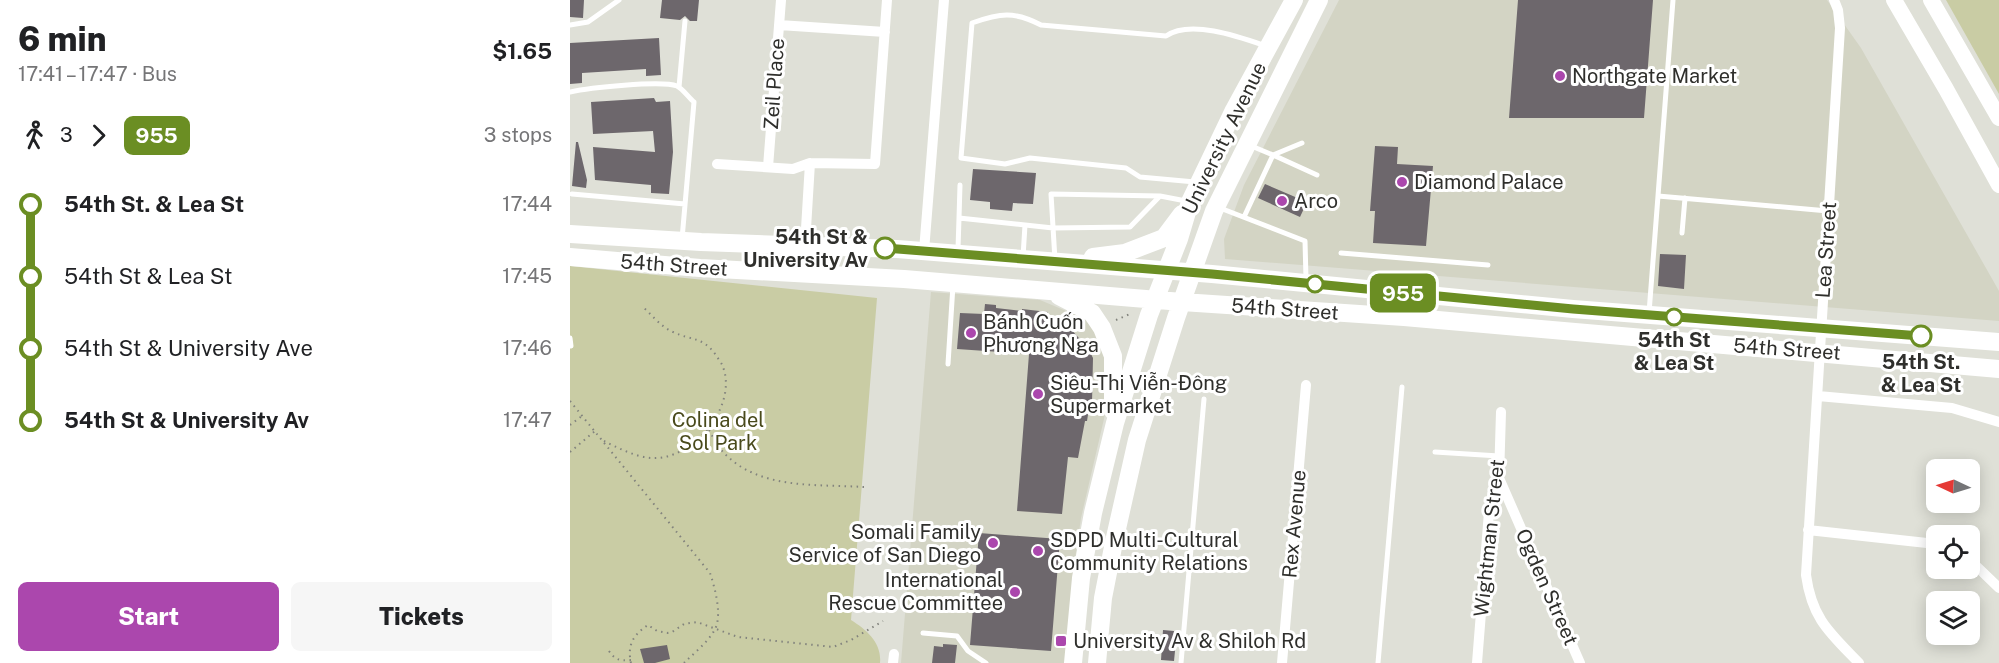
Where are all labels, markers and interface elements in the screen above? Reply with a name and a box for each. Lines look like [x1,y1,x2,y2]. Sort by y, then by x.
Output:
text: 6 min [18,20,107,58]
street label: Zeil Place [759,37,789,131]
text: $1.65 [492,38,552,64]
street label: University Avenue [1177,58,1271,218]
text: 17:41 – 17:47 · Bus [18,62,177,86]
place label: Northgate Market [1572,64,1737,88]
marker: Northgate Market [1553,69,1567,83]
icon: walk [18,119,51,152]
icon: forward [82,119,115,152]
text: 3 [60,123,73,147]
text: 955 [136,123,178,148]
text: 3 stops [484,123,552,147]
place label: Diamond Palace [1414,170,1564,194]
marker: Diamond Palace [1395,175,1409,189]
place label: Arco [1294,189,1338,213]
text: 54th St. & Lea St [64,191,244,217]
text: 17:44 [502,192,552,216]
marker: Arco [1275,194,1289,208]
street label: Lea Street [1811,201,1841,299]
place label: 54th St & University Av [743,225,869,272]
marker: 54th St & University Av [874,237,896,259]
street label: 54th Street [619,249,729,281]
text: 54th St & Lea St [64,263,233,289]
text: 17:45 [502,264,552,288]
line badge: 955 [1368,274,1438,312]
unlabelled marker [1306,275,1324,293]
text: 955 [1382,281,1424,306]
street label: 54th Street [1230,293,1340,325]
marker: 54th St & Lea St [1665,308,1683,326]
place label: Bánh Cuốn Phương Nga [983,310,1099,357]
marker: 54th St. & Lea St [1910,325,1932,347]
marker: Bánh Cuốn Phương Nga [964,326,978,340]
place label: 54th St & Lea St [1634,328,1714,375]
street label: 54th Street [1732,333,1842,365]
text: 54th St & University Ave [64,335,313,361]
text: 17:46 [502,336,552,360]
place label: 54th St. & Lea St [1881,350,1961,397]
place label: Siêu-Thị Viễn-Đông Supermarket [1050,371,1227,418]
marker: Siêu-Thị Viễn-Đông Supermarket [1031,387,1045,401]
text: 54th St & University Av [64,407,309,433]
text: 17:47 [503,408,552,432]
park label: Colina del Sol Park [672,408,764,455]
street label: Wightman Street [1469,458,1509,618]
north arrow [1926,459,1980,513]
map controls [1926,459,1980,645]
street label: Rex Avenue [1277,469,1311,579]
place label: Somali Family Service of San Diego [789,520,981,567]
street label: Ogden Street [1511,525,1583,649]
button: locate [1926,525,1980,579]
place label: SDPD Multi-Cultural Community Relations [1050,528,1248,575]
marker: Somali Family Service of San Diego [986,536,1000,550]
marker: SDPD Multi-Cultural Community Relations [1031,544,1045,558]
place label: International Rescue Committee [828,568,1003,615]
button: Start [18,582,279,651]
button: Tickets [291,582,552,651]
marker: International Rescue Committee [1008,585,1022,599]
button: layers [1926,591,1980,645]
place label: University Av & Shiloh Rd [1073,629,1306,653]
marker: University Av & Shiloh Rd [1054,634,1068,648]

